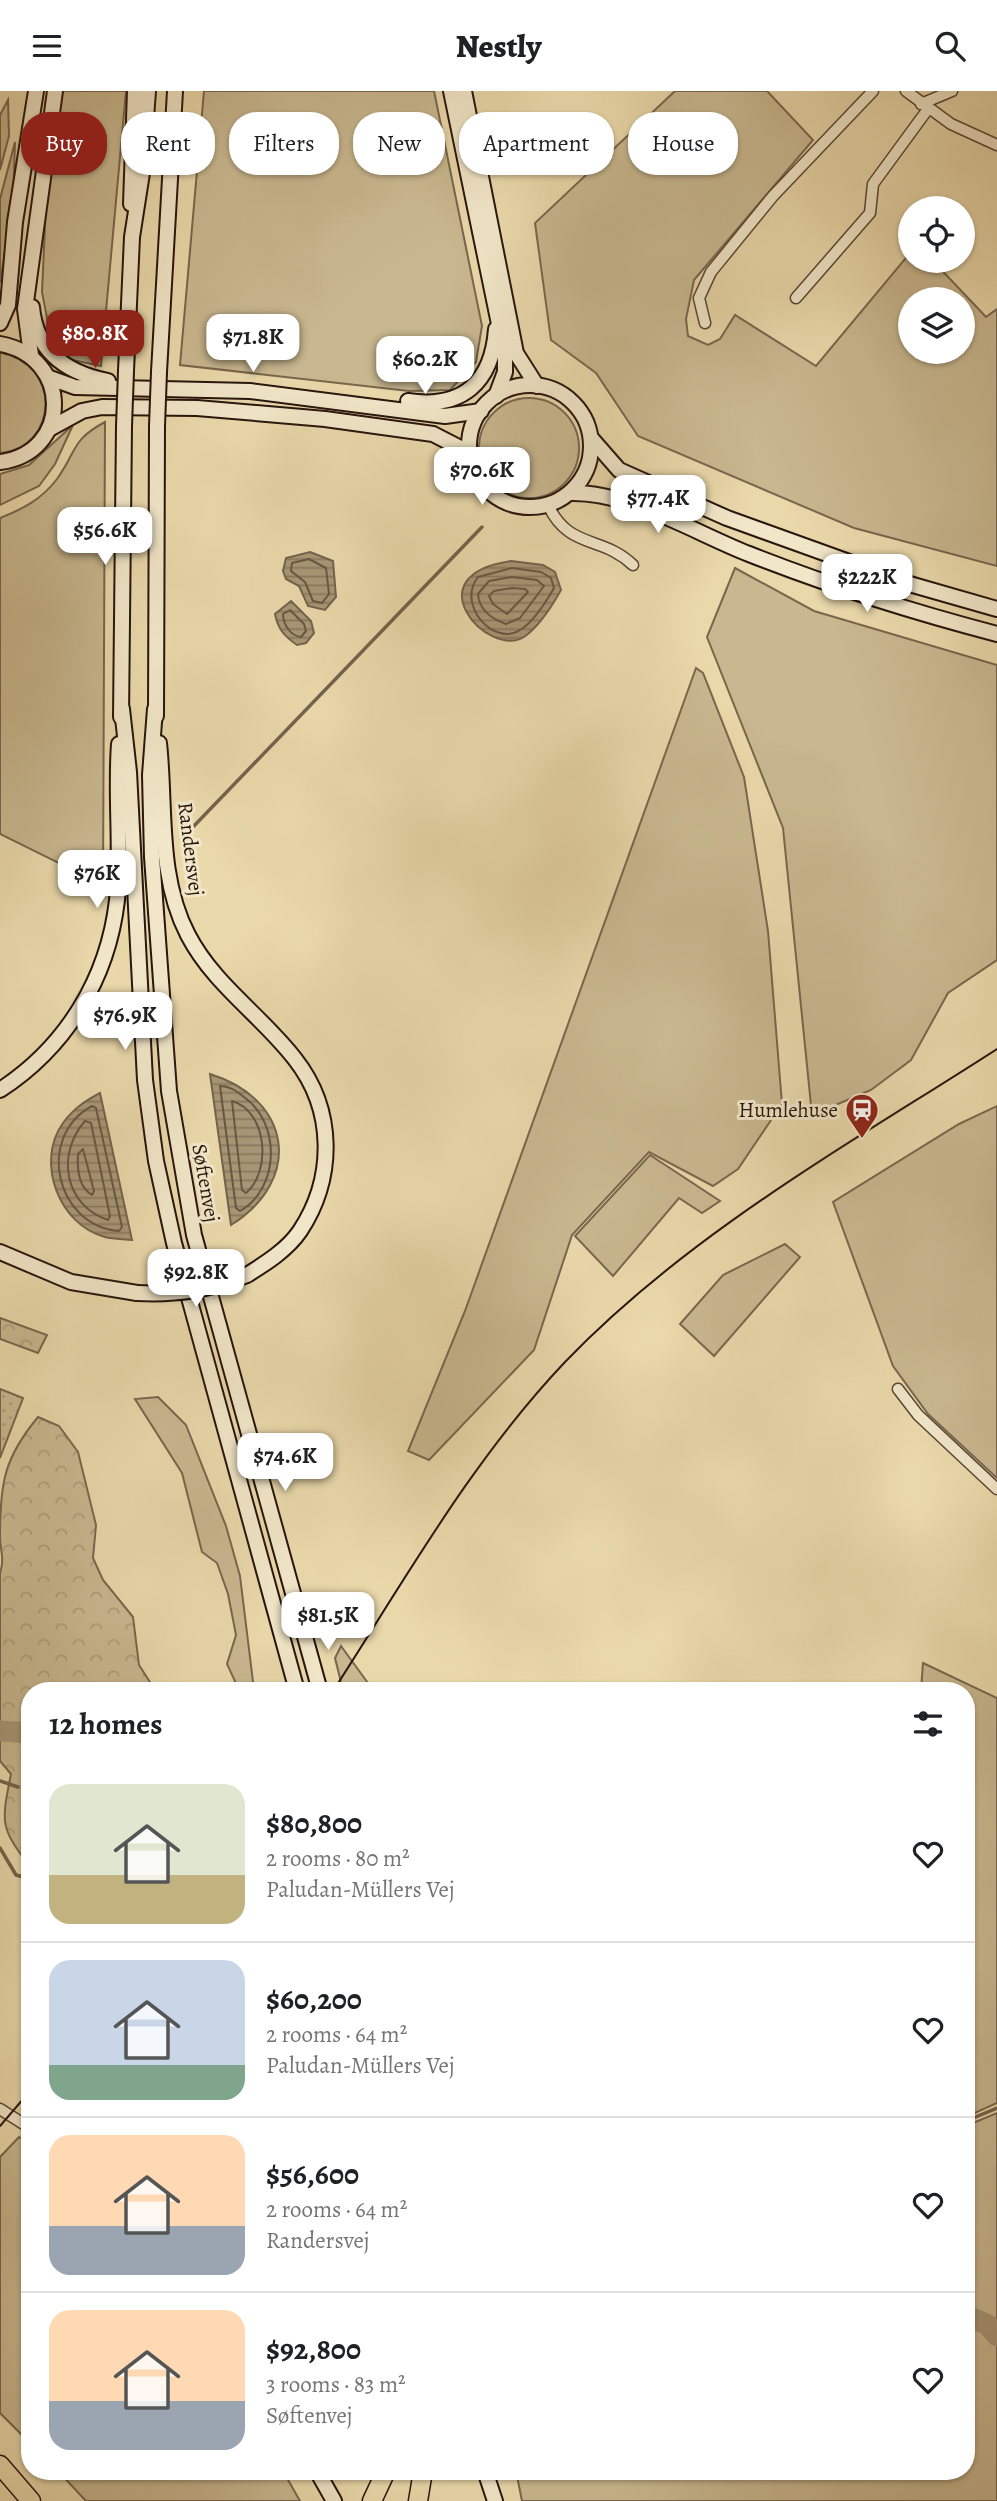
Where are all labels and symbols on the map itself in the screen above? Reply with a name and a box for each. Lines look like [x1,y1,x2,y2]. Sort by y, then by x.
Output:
pin: $80.8K [38,310,152,370]
pin: $71.8K [196,315,310,374]
pin: $60.2K [368,337,482,396]
pin: $70.6K [425,447,539,507]
pin: $77.4K [601,475,715,535]
pin: $56.6K [48,507,162,567]
pin: $222K [818,554,916,614]
street label: Randersvej [171,800,211,898]
pin: $76K [56,851,138,910]
pin: $76.9K [68,993,182,1052]
station icon: Humlehuse [843,1091,881,1140]
place label: Humlehuse [738,1096,838,1124]
street label: Søftenvej [185,1142,227,1224]
pin: $92.8K [139,1249,253,1309]
pin: $74.6K [228,1433,342,1493]
pin: $81.5K [271,1593,385,1652]

